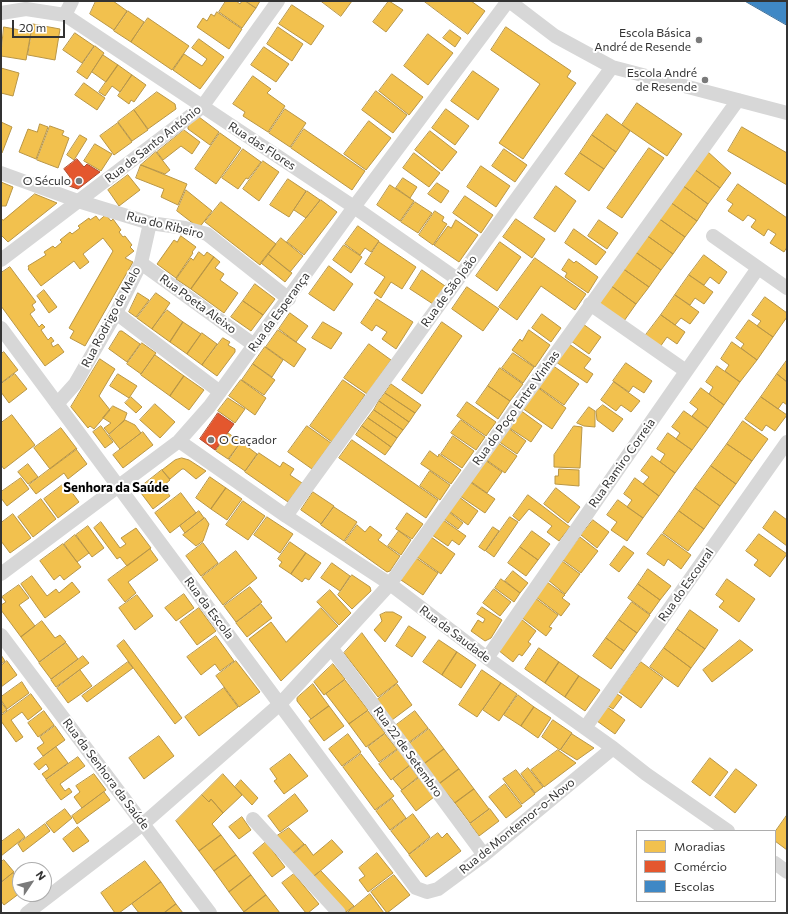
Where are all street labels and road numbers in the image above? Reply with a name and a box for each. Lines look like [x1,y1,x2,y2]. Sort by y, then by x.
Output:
street label: Rua de Santo António [102,102,204,186]
street label: Rua das Flores [225,119,299,173]
street label: Rua do Ribeiro [125,208,205,242]
street label: Rua de São João [418,252,480,330]
street label: Rua Rodrigo de Melo [78,264,144,370]
street label: Rua da Esperança [245,269,313,355]
street label: Rua Poeta Aleixo [157,271,239,337]
street label: Rua do Poço Entre Vinhas [469,348,563,468]
street label: Rua Ramiro Correia [586,416,658,510]
street label: Rua do Escoural [655,546,717,624]
street label: Rua da Escola [181,574,237,642]
street label: Rua da Saudade [417,603,493,665]
street label: Rua 22 de Setembro [370,704,446,800]
street label: Rua da Senhora da Saúde [60,716,152,832]
street label: Rua de Montemor-o-Novo [456,775,578,877]

